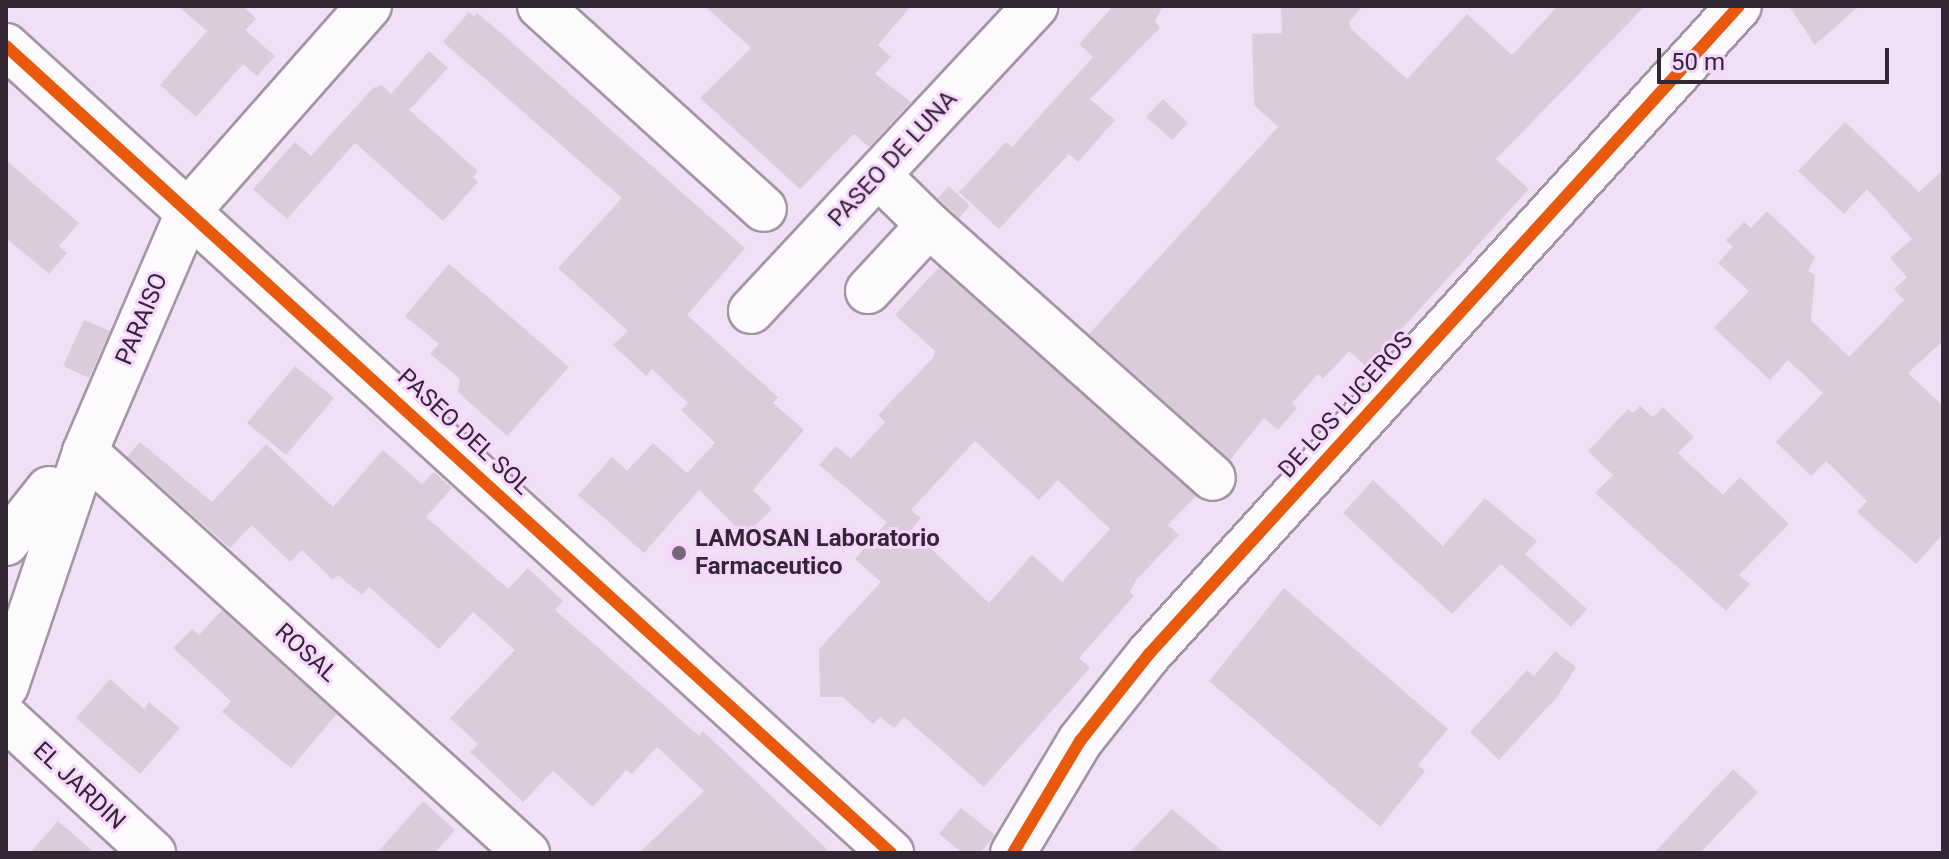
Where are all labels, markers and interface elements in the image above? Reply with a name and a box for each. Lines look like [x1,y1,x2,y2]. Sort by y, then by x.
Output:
scale bar [1661,32,1893,82]
text: 50 m [1671,48,1725,76]
street label: PASEO DE LUNA [823,85,963,233]
street label: PARAISO [110,269,174,369]
street label: DE LOS LUCEROS [1273,326,1419,484]
street label: PASEO DEL SOL [391,363,537,501]
place label: LAMOSAN Laboratorio Farmaceutico [695,525,940,581]
marker: LAMOSAN Laboratorio Farmaceutico [670,544,688,562]
street label: ROSAL [269,617,343,689]
street label: EL JARDIN [27,736,131,836]

